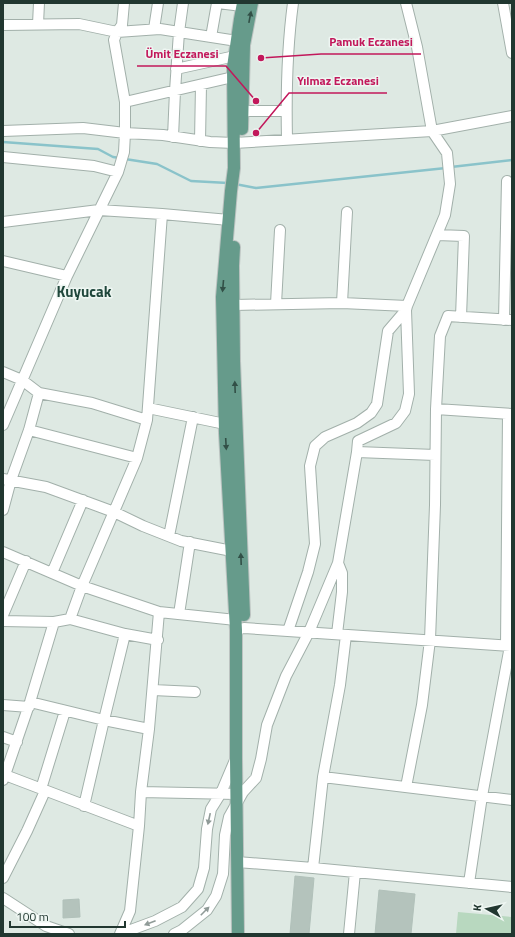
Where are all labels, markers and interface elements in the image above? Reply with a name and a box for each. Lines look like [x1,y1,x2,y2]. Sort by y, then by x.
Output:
one-way arrow [247,11,253,23]
callout: Pamuk Eczanesi [321,30,421,54]
text: Pamuk Eczanesi [329,32,413,51]
callout: Ümit Eczanesi [137,42,226,66]
text: Ümit Eczanesi [146,44,219,63]
callout: Yılmaz Eczanesi [289,69,387,93]
text: Yılmaz Eczanesi [297,71,379,90]
district label: Kuyucak [57,280,112,303]
one-way arrow [220,280,226,292]
one-way arrow [232,381,239,393]
one-way arrow [223,438,229,451]
one-way arrow [238,553,245,565]
one-way arrow [206,813,212,826]
north arrow [467,889,507,929]
scale bar [10,903,125,929]
text: K [469,903,486,912]
one-way arrow [200,906,210,915]
text: 100 m [16,907,49,926]
one-way arrow [144,920,156,926]

